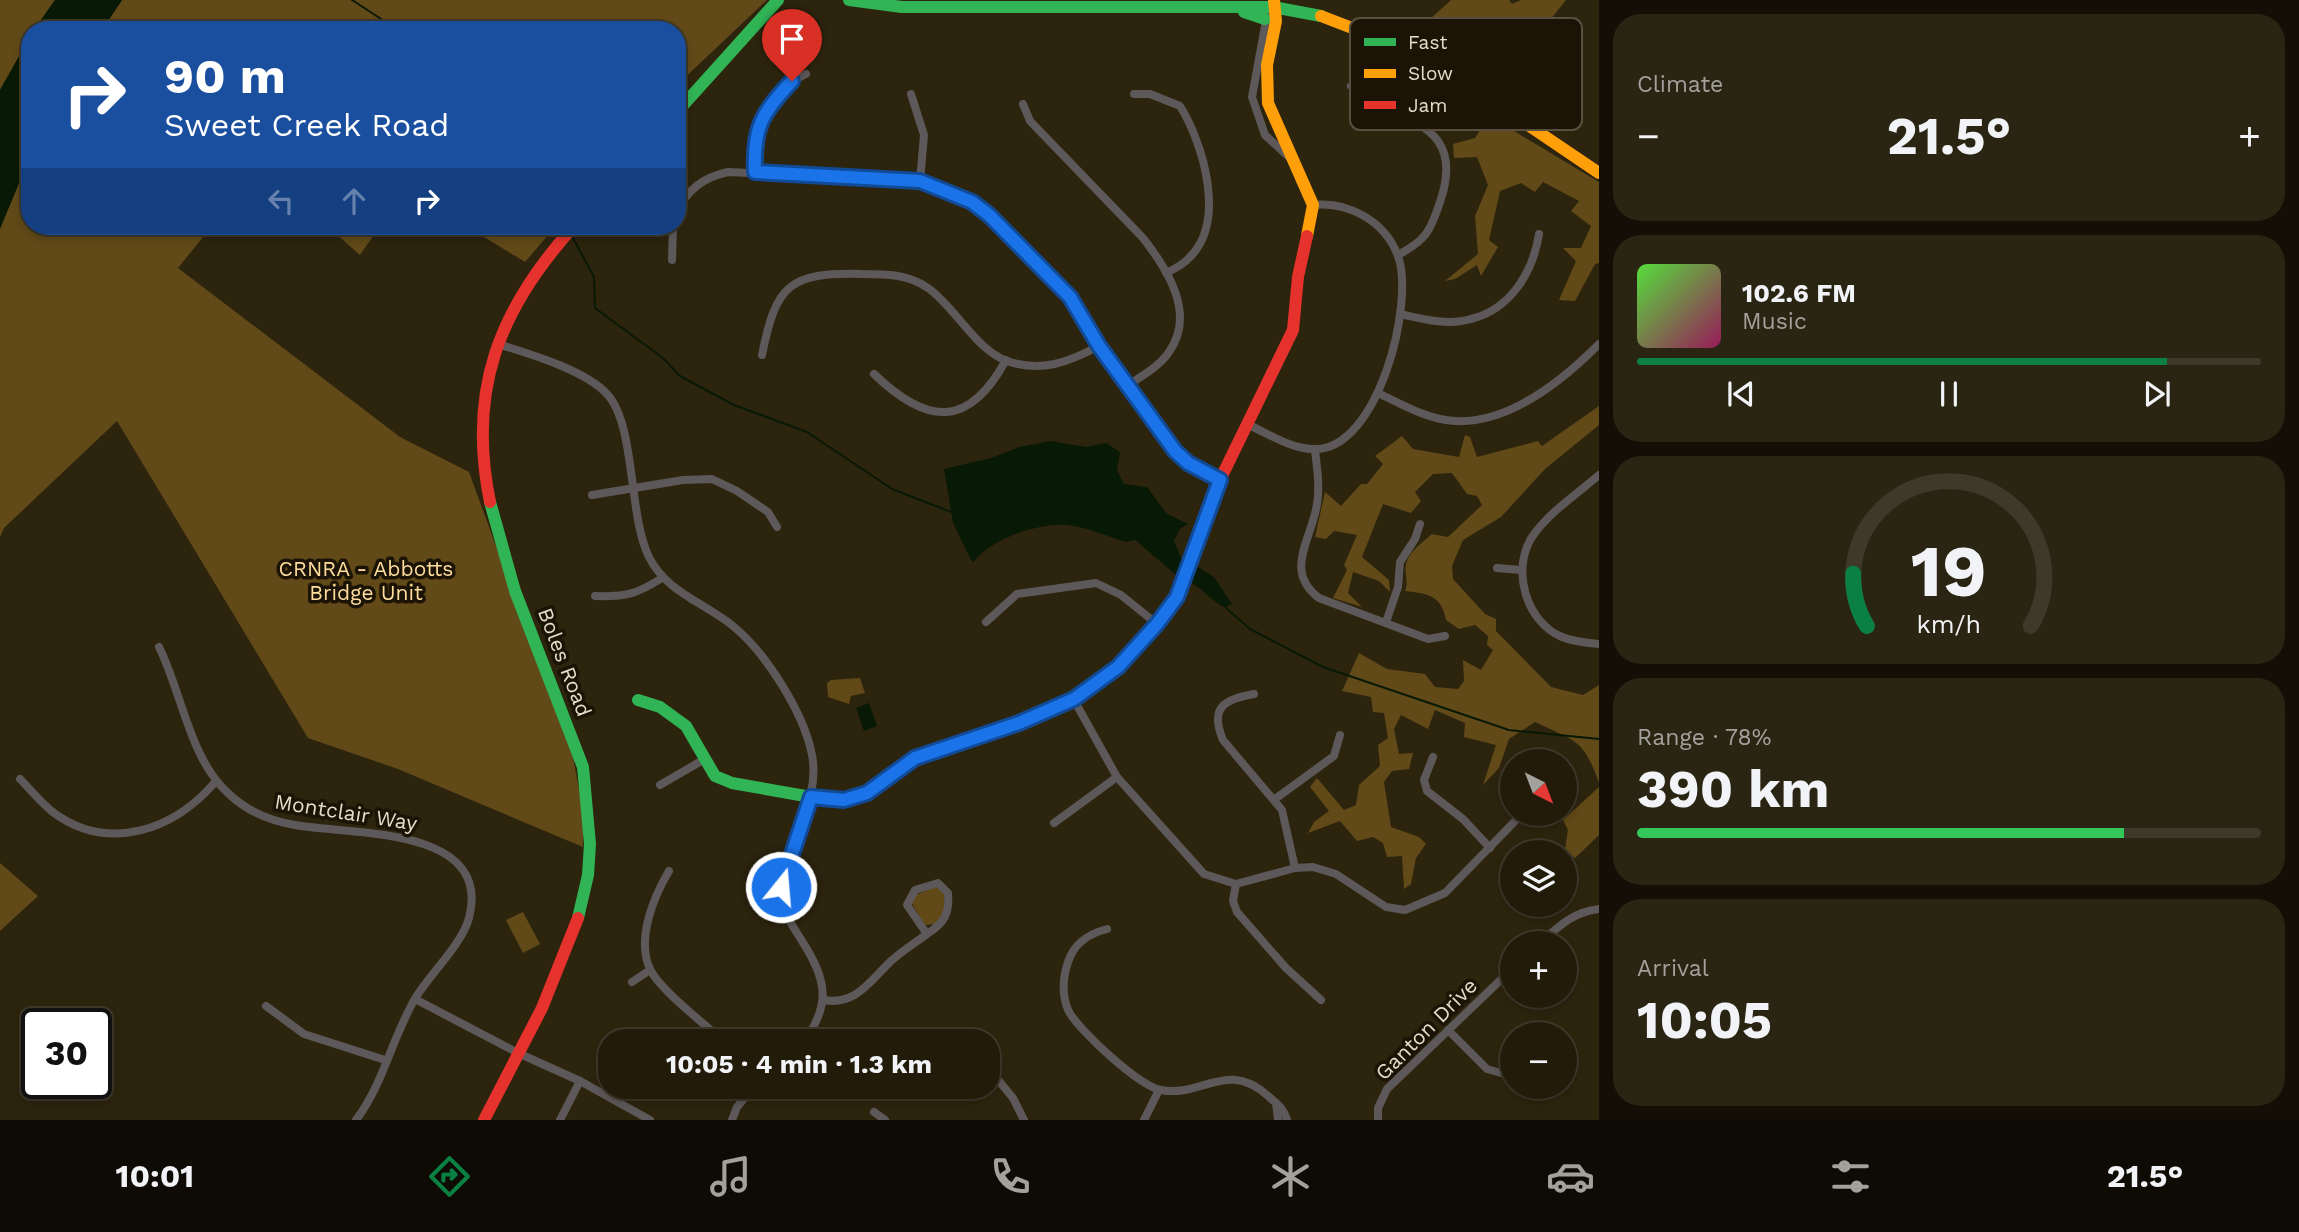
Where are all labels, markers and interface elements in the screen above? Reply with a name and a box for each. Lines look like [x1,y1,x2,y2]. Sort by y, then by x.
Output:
pin [762,9,822,81]
legend [1350,18,1582,130]
icon: arrive [773,20,811,58]
text: Fast [1408,31,1447,54]
text: 90 m [164,47,286,105]
icon: right [49,49,140,140]
text: Slow [1408,62,1453,85]
text: Climate [1637,71,1723,98]
text: Jam [1408,94,1447,117]
text: Sweet Creek Road [164,106,449,144]
text: 21.5° [1887,106,2011,167]
text: − [1637,114,1660,158]
text: + [2238,114,2261,158]
icon: left [262,182,300,220]
icon: ahead [335,182,373,220]
icon: right [408,182,446,220]
text: 102.6 FM [1742,278,1856,308]
text: Music [1742,308,1807,335]
icon: previous [1722,375,1760,413]
icon: pause [1930,375,1968,413]
icon: next [2138,375,2176,413]
text: 19 [1911,528,1987,614]
park label: CRNRA - Abbotts Bridge Unit [279,556,453,605]
street label: Boles Road [533,604,597,720]
text: km/h [1917,610,1981,639]
text: Range · 78% [1637,724,1771,751]
north arrow [1500,749,1577,826]
map controls [1500,749,1577,1099]
text: 390 km [1637,759,1830,820]
street label: Montclair Way [273,788,419,836]
button: layers [1500,840,1577,917]
position arrow [744,850,818,924]
button: + [1500,931,1577,1008]
text: Arrival [1637,955,1709,982]
street label: Ganton Drive [1370,973,1482,1085]
text: 10:05 [1637,990,1772,1051]
speed limit sign: 30 [21,1008,112,1099]
button: − [1500,1022,1577,1099]
text: 10:05 · 4 min · 1.3 km [666,1049,932,1079]
icon: directions [425,1152,474,1201]
icon: music [706,1152,755,1201]
icon: phone [986,1152,1035,1201]
icon: climate [1266,1152,1315,1201]
icon: car [1546,1152,1595,1201]
icon: filters [1826,1152,1875,1201]
text: 10:01 [116,1157,194,1195]
text: 21.5° [2107,1157,2183,1195]

